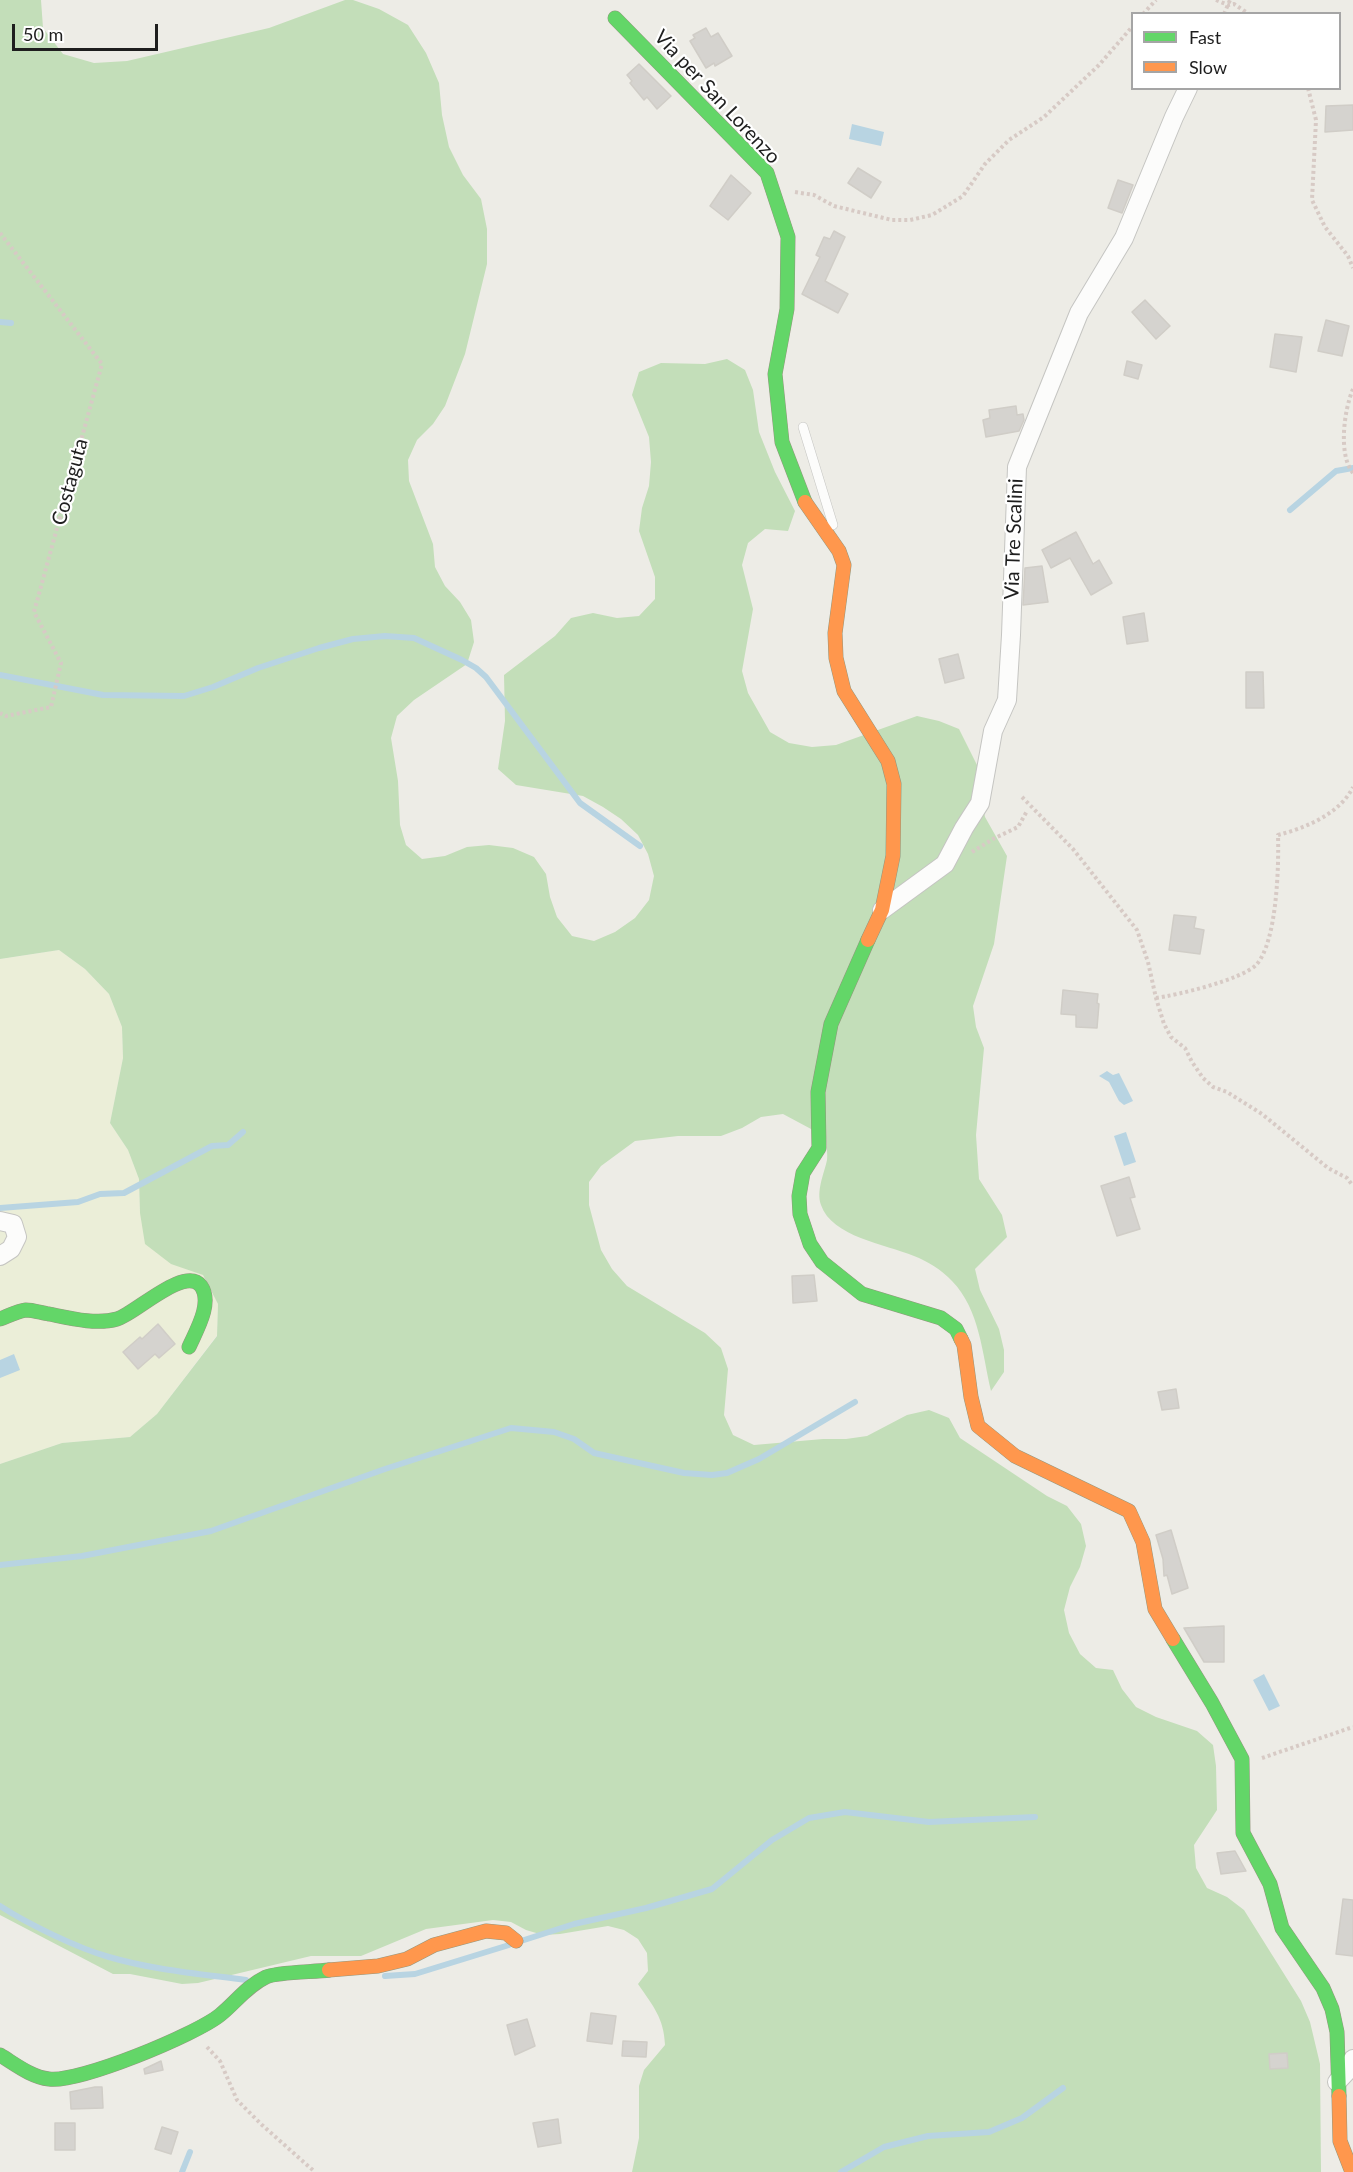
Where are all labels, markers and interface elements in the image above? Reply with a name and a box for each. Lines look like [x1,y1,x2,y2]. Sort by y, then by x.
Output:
scale bar [15,12,160,50]
legend [1131,12,1341,90]
text: 50 m [23,23,63,45]
street label: Via per San Lorenzo [649,25,785,169]
text: Fast [1189,26,1221,48]
text: Slow [1189,56,1227,78]
street label: Costaguta [47,436,93,528]
street label: Via Tre Scalini [1000,478,1028,600]

